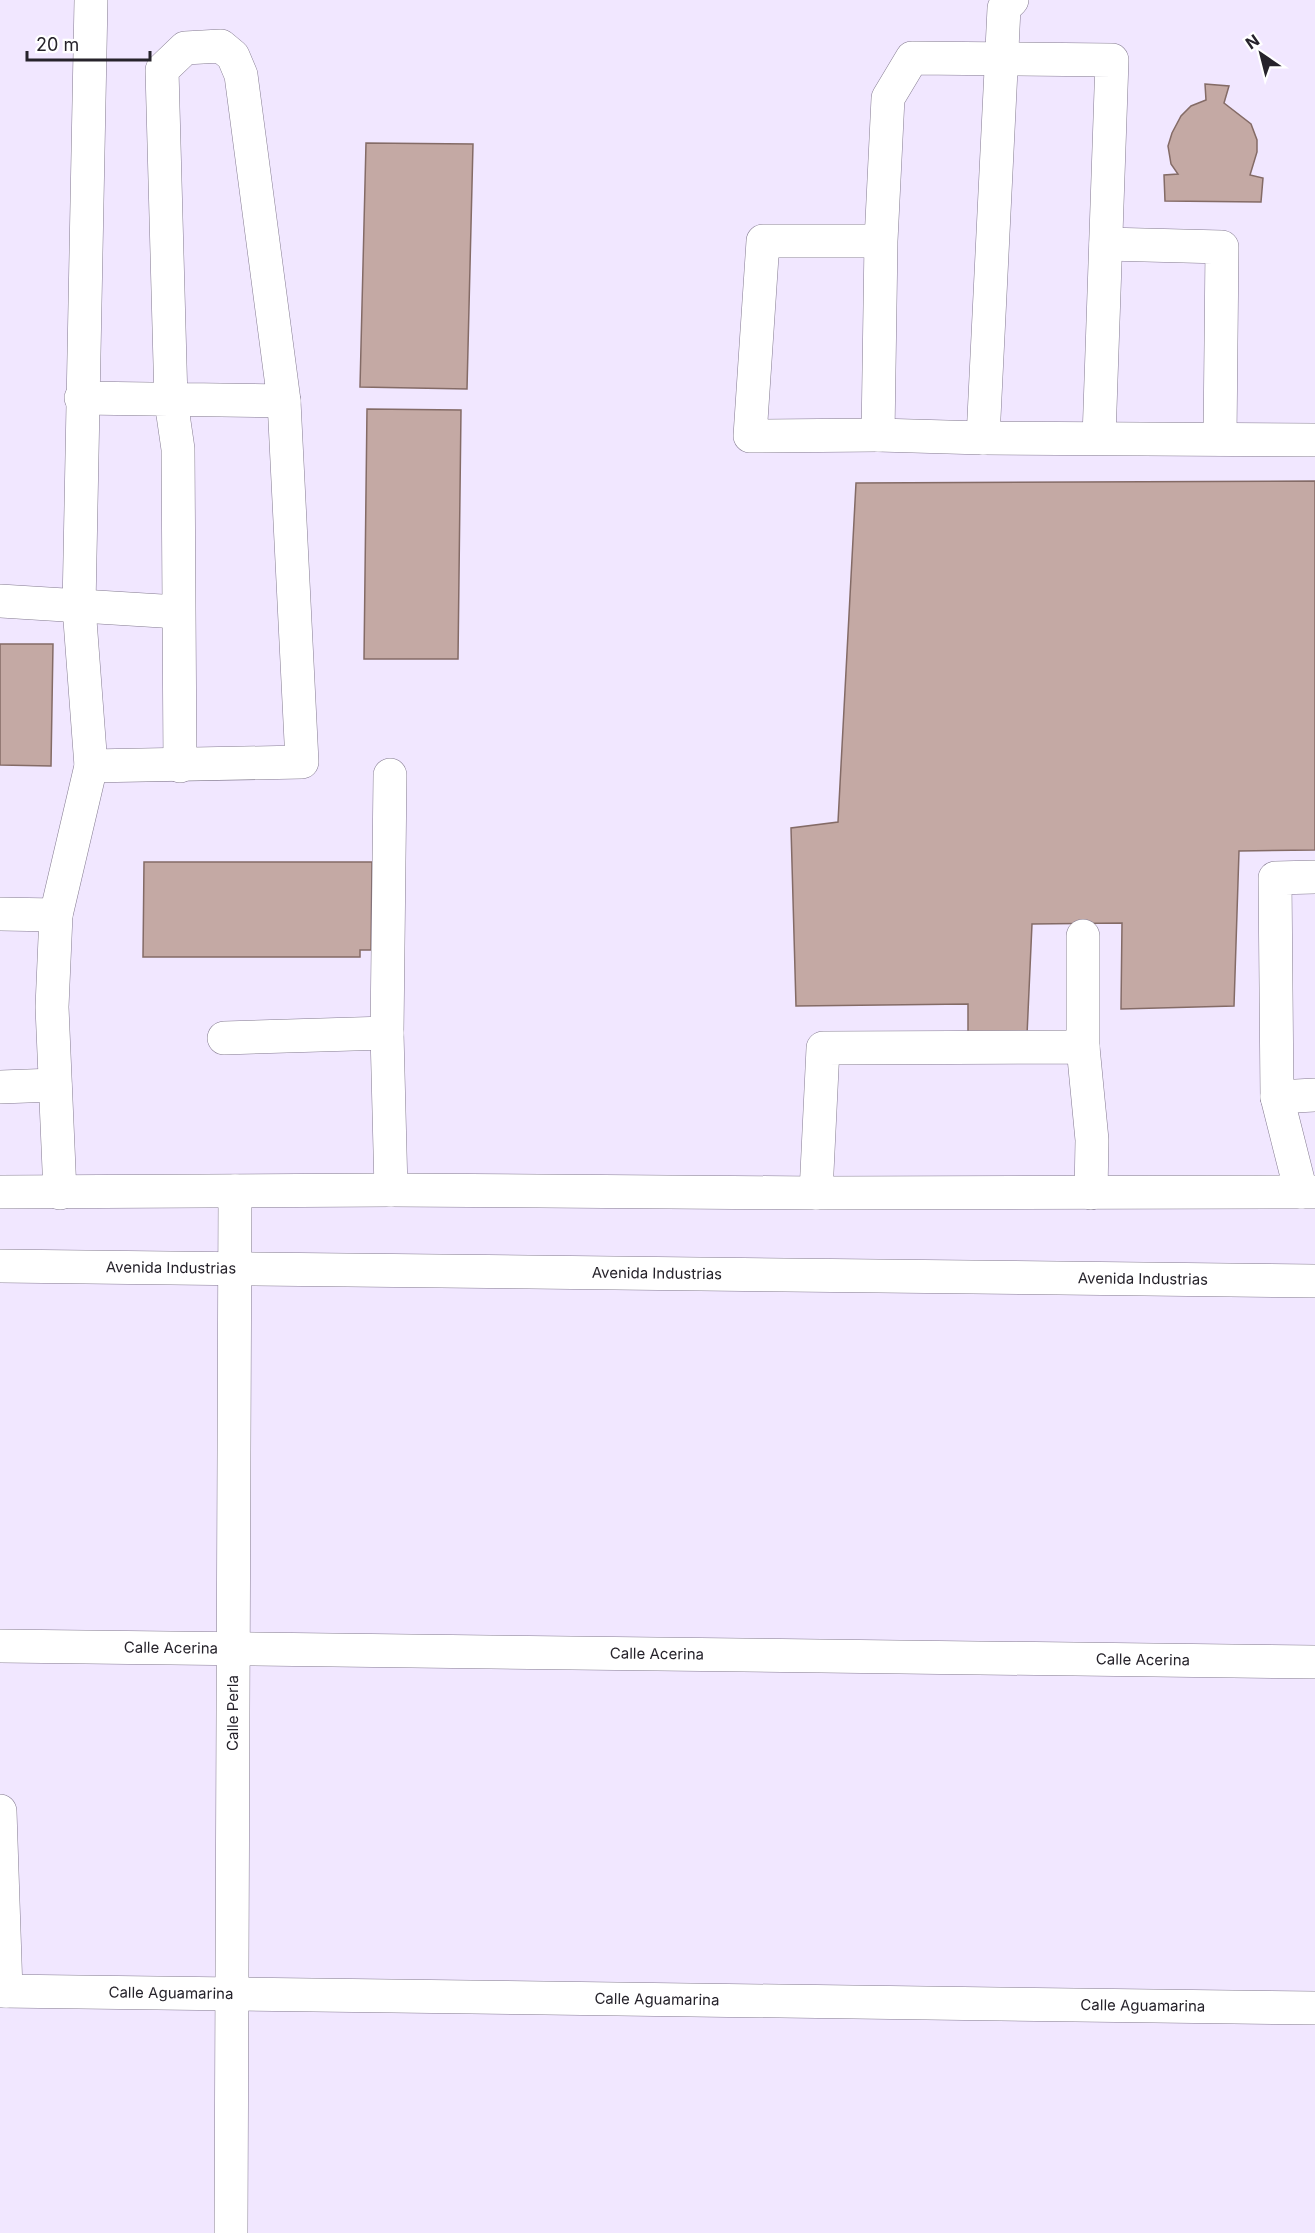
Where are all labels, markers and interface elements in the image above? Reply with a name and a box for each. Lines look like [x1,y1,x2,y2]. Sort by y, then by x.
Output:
scale bar [27,24,150,62]
north arrow [1231,24,1291,84]
text: N [1242,30,1263,53]
text: 20 m [36,34,79,55]
street label: Avenida Industrias [106,1257,236,1278]
street label: Avenida Industrias [592,1263,722,1283]
street label: Avenida Industrias [1078,1268,1208,1289]
street label: Calle Acerina [124,1638,218,1658]
street label: Calle Acerina [610,1643,704,1664]
street label: Calle Acerina [1096,1649,1190,1669]
street label: Calle Perla [223,1675,242,1751]
street label: Calle Aguamarina [108,1982,234,2003]
street label: Calle Aguamarina [594,1989,720,2009]
street label: Calle Aguamarina [1080,1995,1206,2016]

